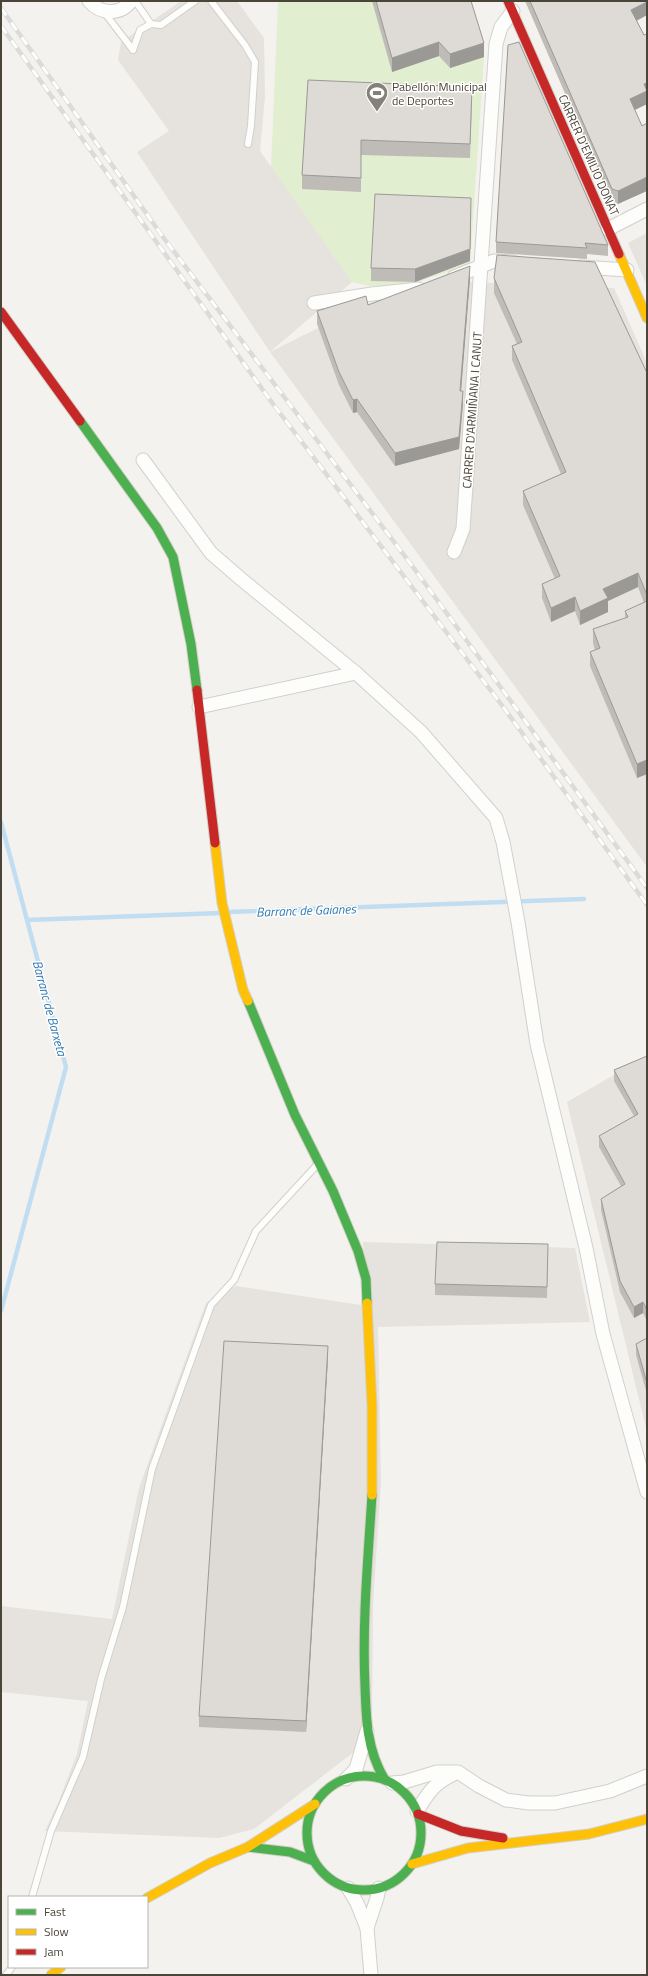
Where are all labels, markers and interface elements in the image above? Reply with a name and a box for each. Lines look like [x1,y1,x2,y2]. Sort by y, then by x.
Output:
place label: Pabellón Municipal de Deportes [392,77,487,110]
sports icon: Pabellón Municipal de Deportes [364,80,390,113]
street label: CARRER D'EMILIO DONAT [554,91,625,219]
street label: CARRER D'ARMIÑANA I CANUT [457,330,487,489]
water label: Barranc de Gaianes [256,898,358,922]
water label: Barranc de Barxeta [28,958,73,1060]
legend [8,1896,148,1968]
text: Fast [44,1902,67,1921]
text: Slow [44,1922,69,1941]
text: Jam [44,1942,64,1961]

